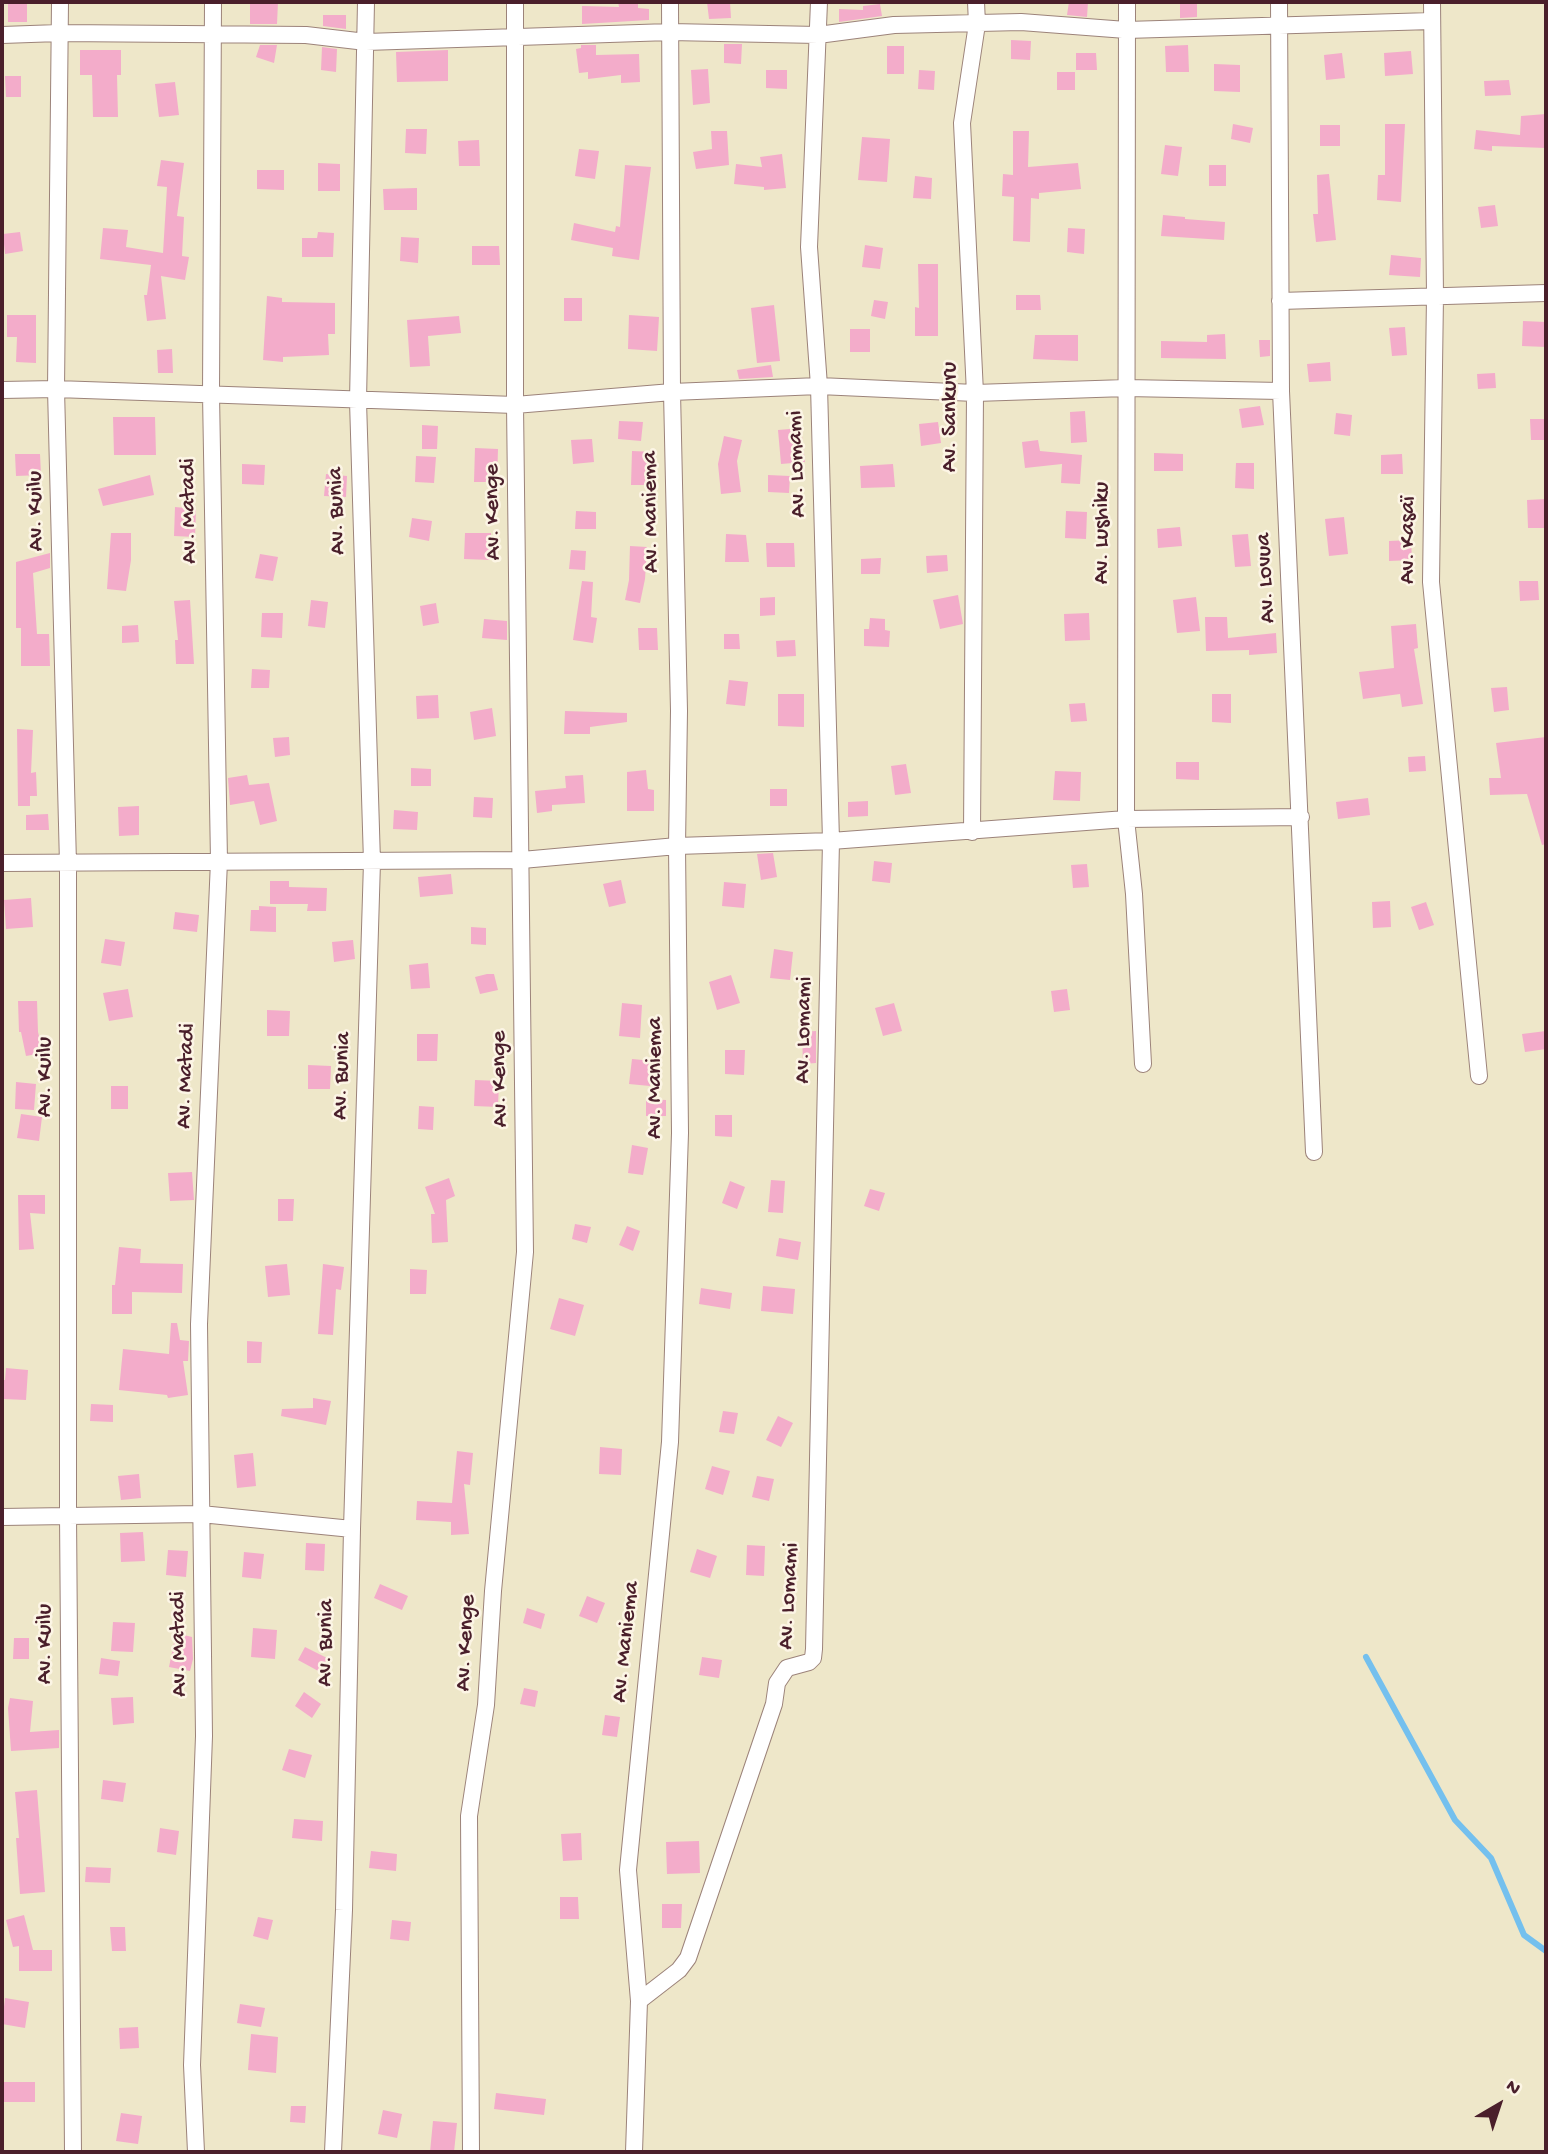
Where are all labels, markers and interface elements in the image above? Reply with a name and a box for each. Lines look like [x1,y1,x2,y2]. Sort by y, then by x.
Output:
street label: Av. Sankuru [937,362,965,472]
street label: Av. Lomami [782,410,814,518]
street label: Av. Maniema [637,451,667,573]
street label: Av. Matadi [175,458,205,564]
street label: Av. Kenge [479,463,509,561]
street label: Av. Bunia [323,467,353,555]
street label: Av. Kuilu [22,470,52,552]
street label: Av. Lushiku [1089,482,1117,584]
street label: Av. Kasaï [1395,496,1423,584]
street label: Av. Lovua [1251,532,1283,624]
street label: Av. Lomami [790,976,820,1084]
street label: Av. Maniema [642,1017,670,1139]
street label: Av. Matadi [171,1023,203,1129]
street label: Av. Kenge [486,1030,516,1128]
street label: Av. Bunia [328,1032,358,1120]
street label: Av. Kuilu [32,1037,60,1117]
street label: Av. Lomami [773,1542,807,1650]
street label: Av. Maniema [607,1580,647,1704]
street label: Av. Matadi [165,1591,195,1697]
street label: Av. Kenge [451,1594,483,1692]
street label: Av. Bunia [312,1599,342,1687]
street label: Av. Kuilu [32,1604,60,1684]
north arrow [1464,2070,1534,2140]
text: N [1500,2075,1525,2101]

